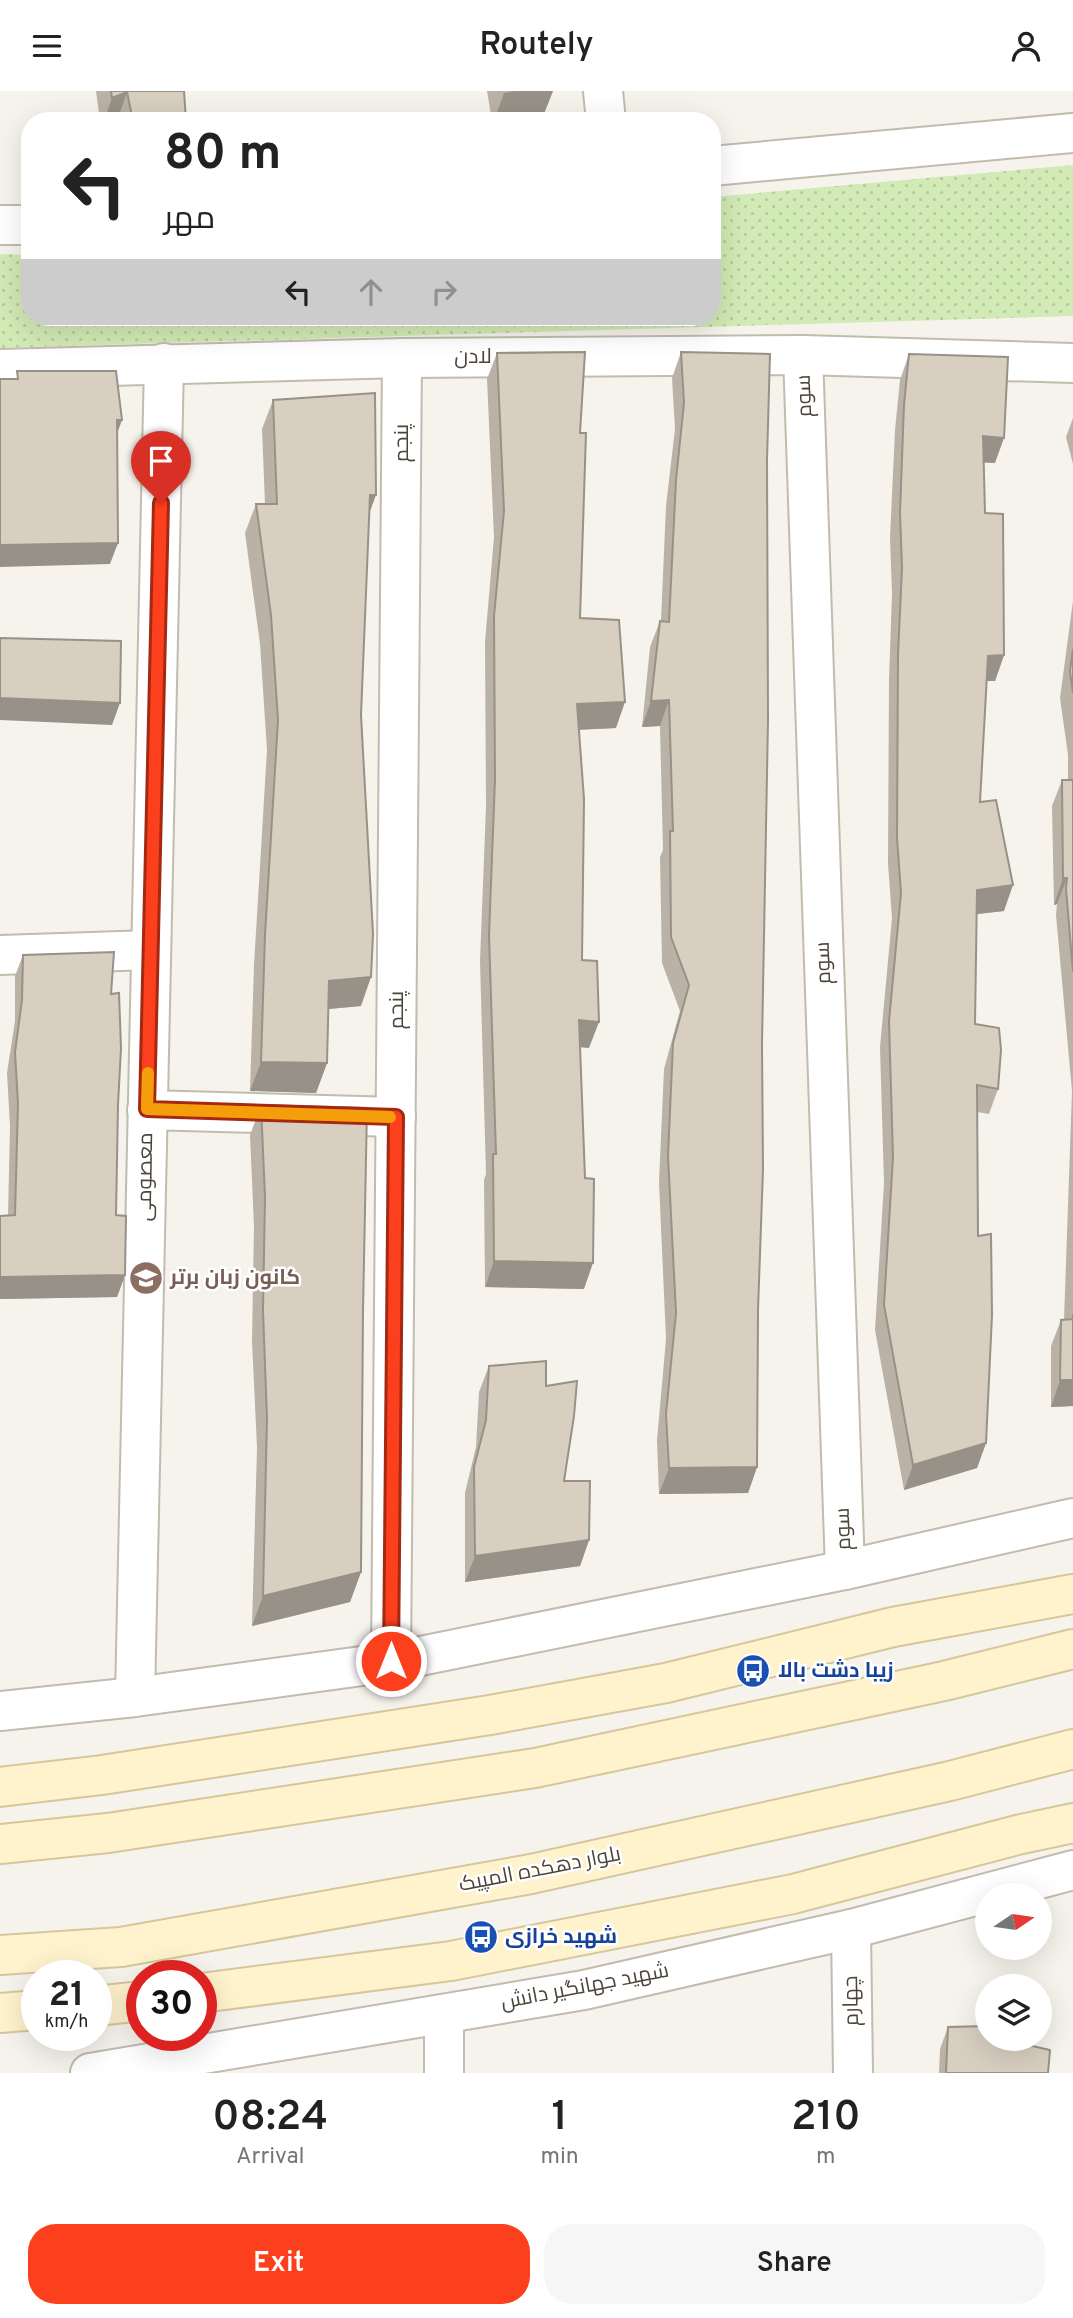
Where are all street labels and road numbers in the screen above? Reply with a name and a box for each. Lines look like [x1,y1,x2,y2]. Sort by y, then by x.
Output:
street label: لادن [454,344,492,371]
street label: سوم [791,374,819,418]
street label: پنجم [389,423,416,462]
street label: سوم [810,941,838,985]
street label: پنجم [384,990,411,1029]
street label: معصومی [132,1132,160,1222]
street label: سوم [830,1507,858,1551]
street label: بلوار دهکده المپیک [457,1841,623,1899]
street label: شهید جهانگیر دانش [499,1957,671,2017]
street label: چهارم [838,1976,866,2026]

